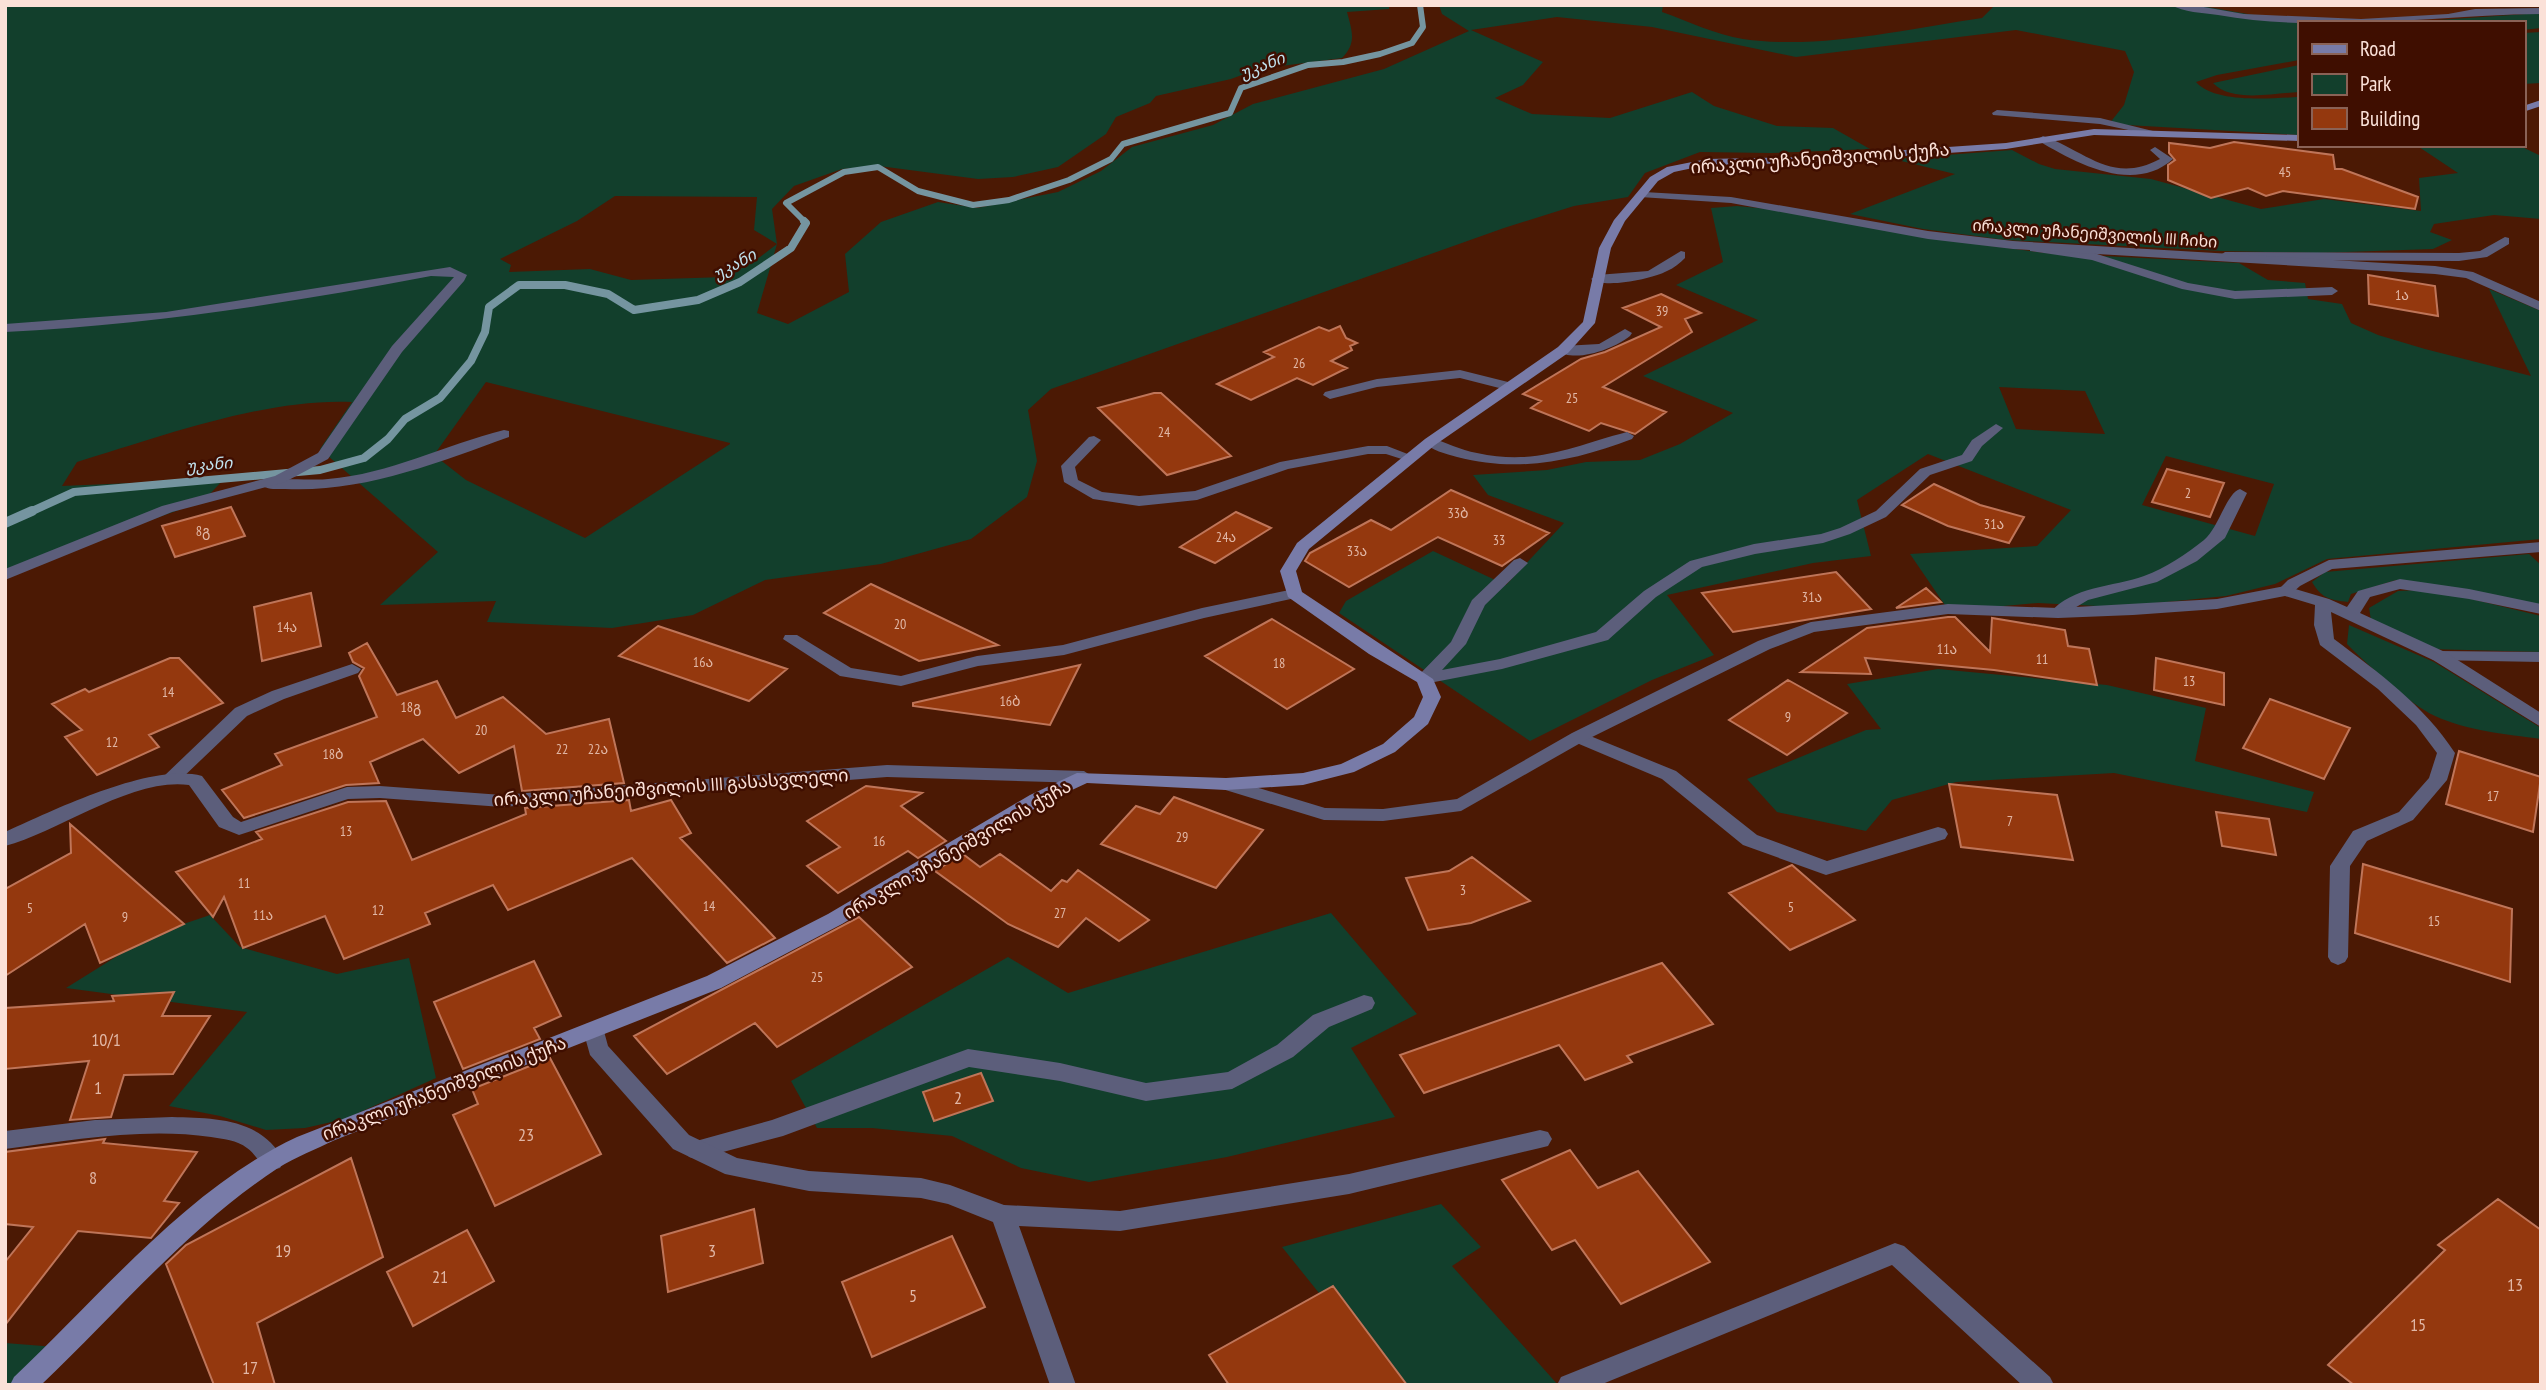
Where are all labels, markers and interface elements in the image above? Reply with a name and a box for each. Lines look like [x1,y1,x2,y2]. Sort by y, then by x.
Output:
legend [2298,21,2525,147]
text: Road [2360,35,2396,62]
water label: უკანი [1237,47,1288,83]
text: Park [2360,70,2391,97]
text: Building [2360,105,2420,132]
street label: ირაკლი უჩანეიშვილის ქუჩა [1690,137,1950,179]
house number: 45 [2279,163,2291,181]
street label: ირაკლი უჩანეიშვილის III ჩიხი [1972,214,2218,253]
water label: უკანი [709,244,760,284]
house number: 1ა [2395,286,2409,304]
house number: 39 [1656,302,1668,320]
house number: 26 [1293,354,1305,372]
house number: 25 [1566,389,1578,407]
house number: 24 [1158,423,1171,441]
water label: უკანი [185,452,234,476]
house number: 2 [2185,484,2191,502]
house number: 33ბ [1447,504,1469,522]
house number: 31ა [1984,515,2004,533]
house number: 8გ [196,522,210,540]
house number: 24ა [1216,528,1236,546]
house number: 33 [1493,531,1505,549]
house number: 33ა [1347,542,1367,560]
house number: 31ა [1802,588,1822,606]
house number: 20 [894,615,906,633]
house number: 14ა [277,618,297,636]
house number: 11ა [1937,640,1957,658]
house number: 11 [2036,650,2048,668]
house number: 16ა [693,653,713,671]
house number: 18 [1273,654,1285,672]
house number: 13 [2183,672,2195,690]
house number: 14 [162,683,175,701]
house number: 16ბ [999,692,1021,710]
house number: 18გ [401,698,421,716]
house number: 9 [1785,708,1791,726]
house number: 20 [475,721,487,739]
house number: 12 [106,733,118,751]
house number: 22 [556,740,568,758]
house number: 22ა [588,740,608,758]
house number: 18ბ [322,745,344,763]
street label: ირაკლი უჩანეიშვილის III გასასვლელი [493,763,849,811]
street label: ირაკლი უჩანეიშვილის ქუჩა [839,774,1075,924]
house number: 17 [2487,787,2499,805]
house number: 7 [2007,812,2013,830]
house number: 13 [340,822,352,840]
house number: 29 [1176,828,1188,846]
house number: 16 [873,832,885,850]
house number: 11 [238,874,250,892]
house number: 3 [1460,881,1466,899]
house number: 14 [703,897,716,915]
house number: 5 [1788,898,1794,916]
house number: 5 [27,899,33,917]
house number: 12 [372,901,384,919]
house number: 27 [1054,904,1066,922]
house number: 11ა [253,906,273,924]
house number: 9 [122,908,128,926]
house number: 15 [2428,912,2440,930]
house number: 25 [811,968,823,986]
house number: 10/1 [91,1028,121,1051]
street label: ირაკლი უჩანეიშვილის ქუჩა [319,1031,569,1145]
house number: 1 [94,1076,102,1099]
house number: 2 [954,1086,962,1109]
house number: 23 [518,1123,534,1146]
house number: 8 [89,1166,97,1189]
house number: 19 [275,1239,291,1262]
house number: 3 [708,1239,716,1262]
house number: 21 [432,1265,448,1288]
house number: 13 [2507,1273,2523,1296]
house number: 5 [909,1284,917,1307]
house number: 15 [2410,1313,2426,1336]
house number: 17 [242,1356,258,1379]

